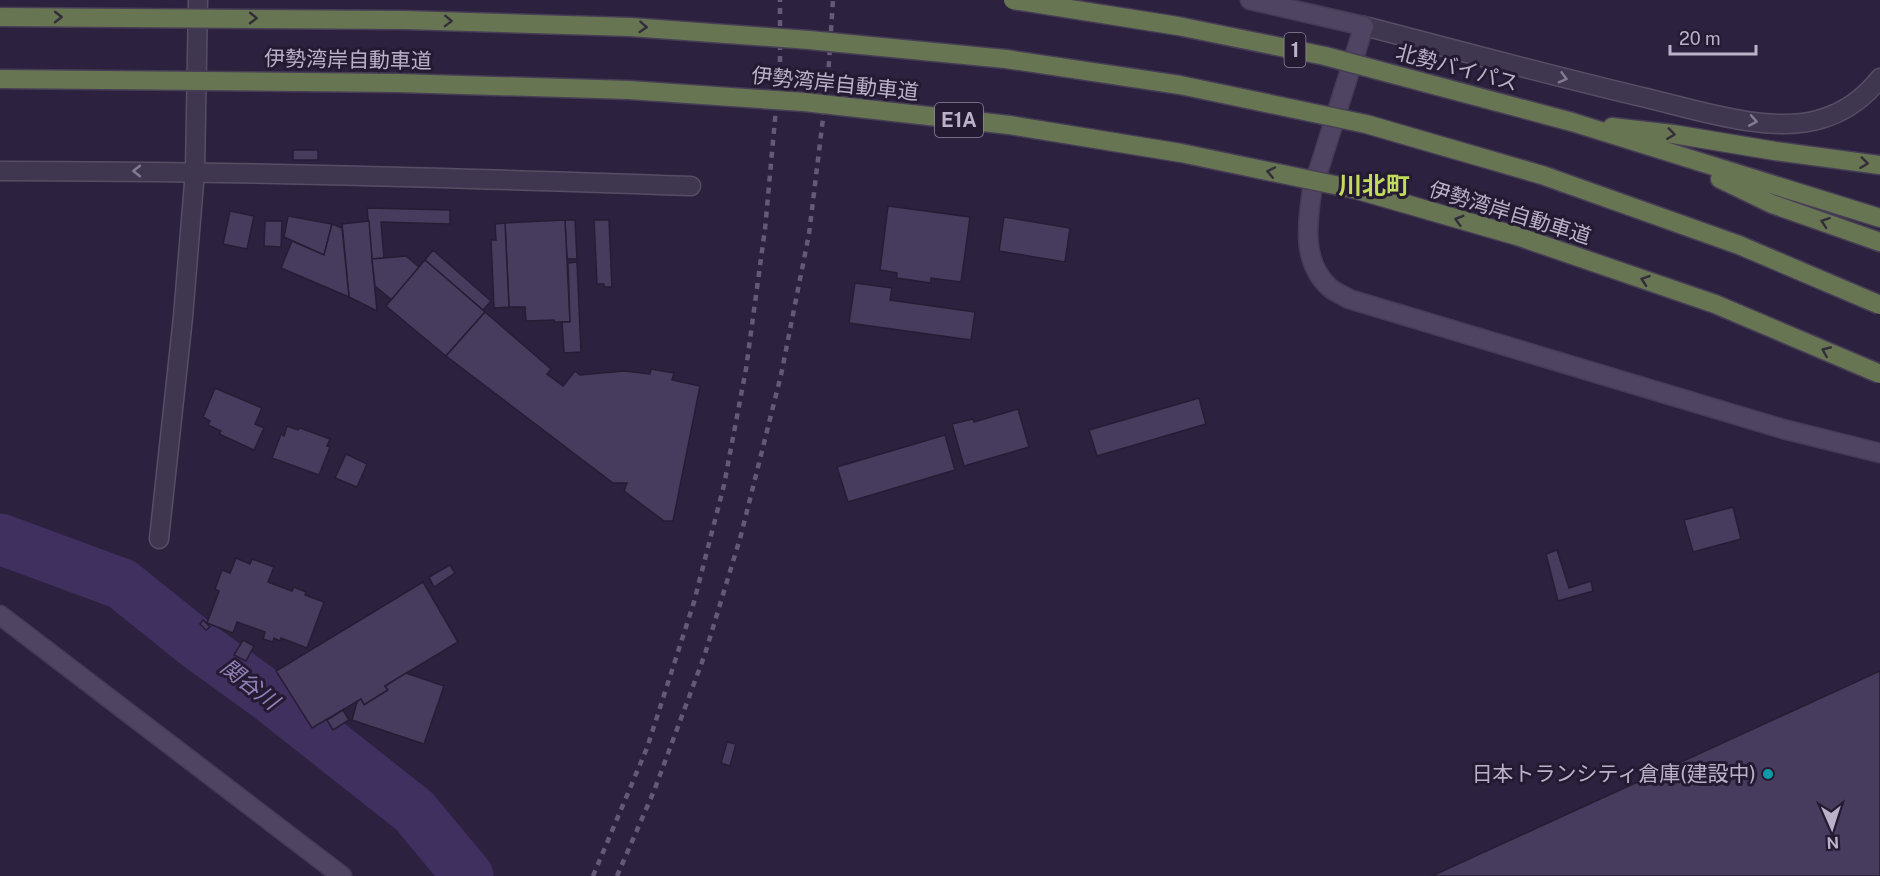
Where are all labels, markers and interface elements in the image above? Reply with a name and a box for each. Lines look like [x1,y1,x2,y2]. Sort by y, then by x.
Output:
one-way arrow [54,11,63,23]
one-way arrow [249,12,258,24]
one-way arrow [444,15,453,28]
scale bar [1670,18,1756,56]
one-way arrow [639,21,648,34]
text: 20 m [1679,28,1721,49]
road number: 1 [1284,33,1306,67]
street label: 北勢バイパス [1393,39,1521,96]
street label: 伊勢湾岸自動車道 [264,46,432,73]
street label: 伊勢湾岸自動車道 [750,62,920,105]
one-way arrow [1557,71,1568,83]
road number: E1A [935,103,983,137]
one-way arrow [1748,115,1758,127]
one-way arrow [1667,127,1676,140]
one-way arrow [1860,157,1869,169]
one-way arrow [132,165,141,177]
one-way arrow [1266,166,1276,179]
district label: 川北町 [1338,171,1410,199]
street label: 伊勢湾岸自動車道 [1426,176,1594,249]
one-way arrow [1455,215,1465,227]
one-way arrow [1820,217,1831,230]
one-way arrow [1640,275,1651,287]
one-way arrow [1822,347,1833,359]
water label: 関谷川 [216,653,286,716]
place label: 日本トランシティ倉庫(建設中) [1471,761,1756,786]
marker: 日本トランシティ倉庫(建設中) [1761,767,1775,781]
north arrow [1802,798,1862,858]
text: N [1826,833,1840,852]

